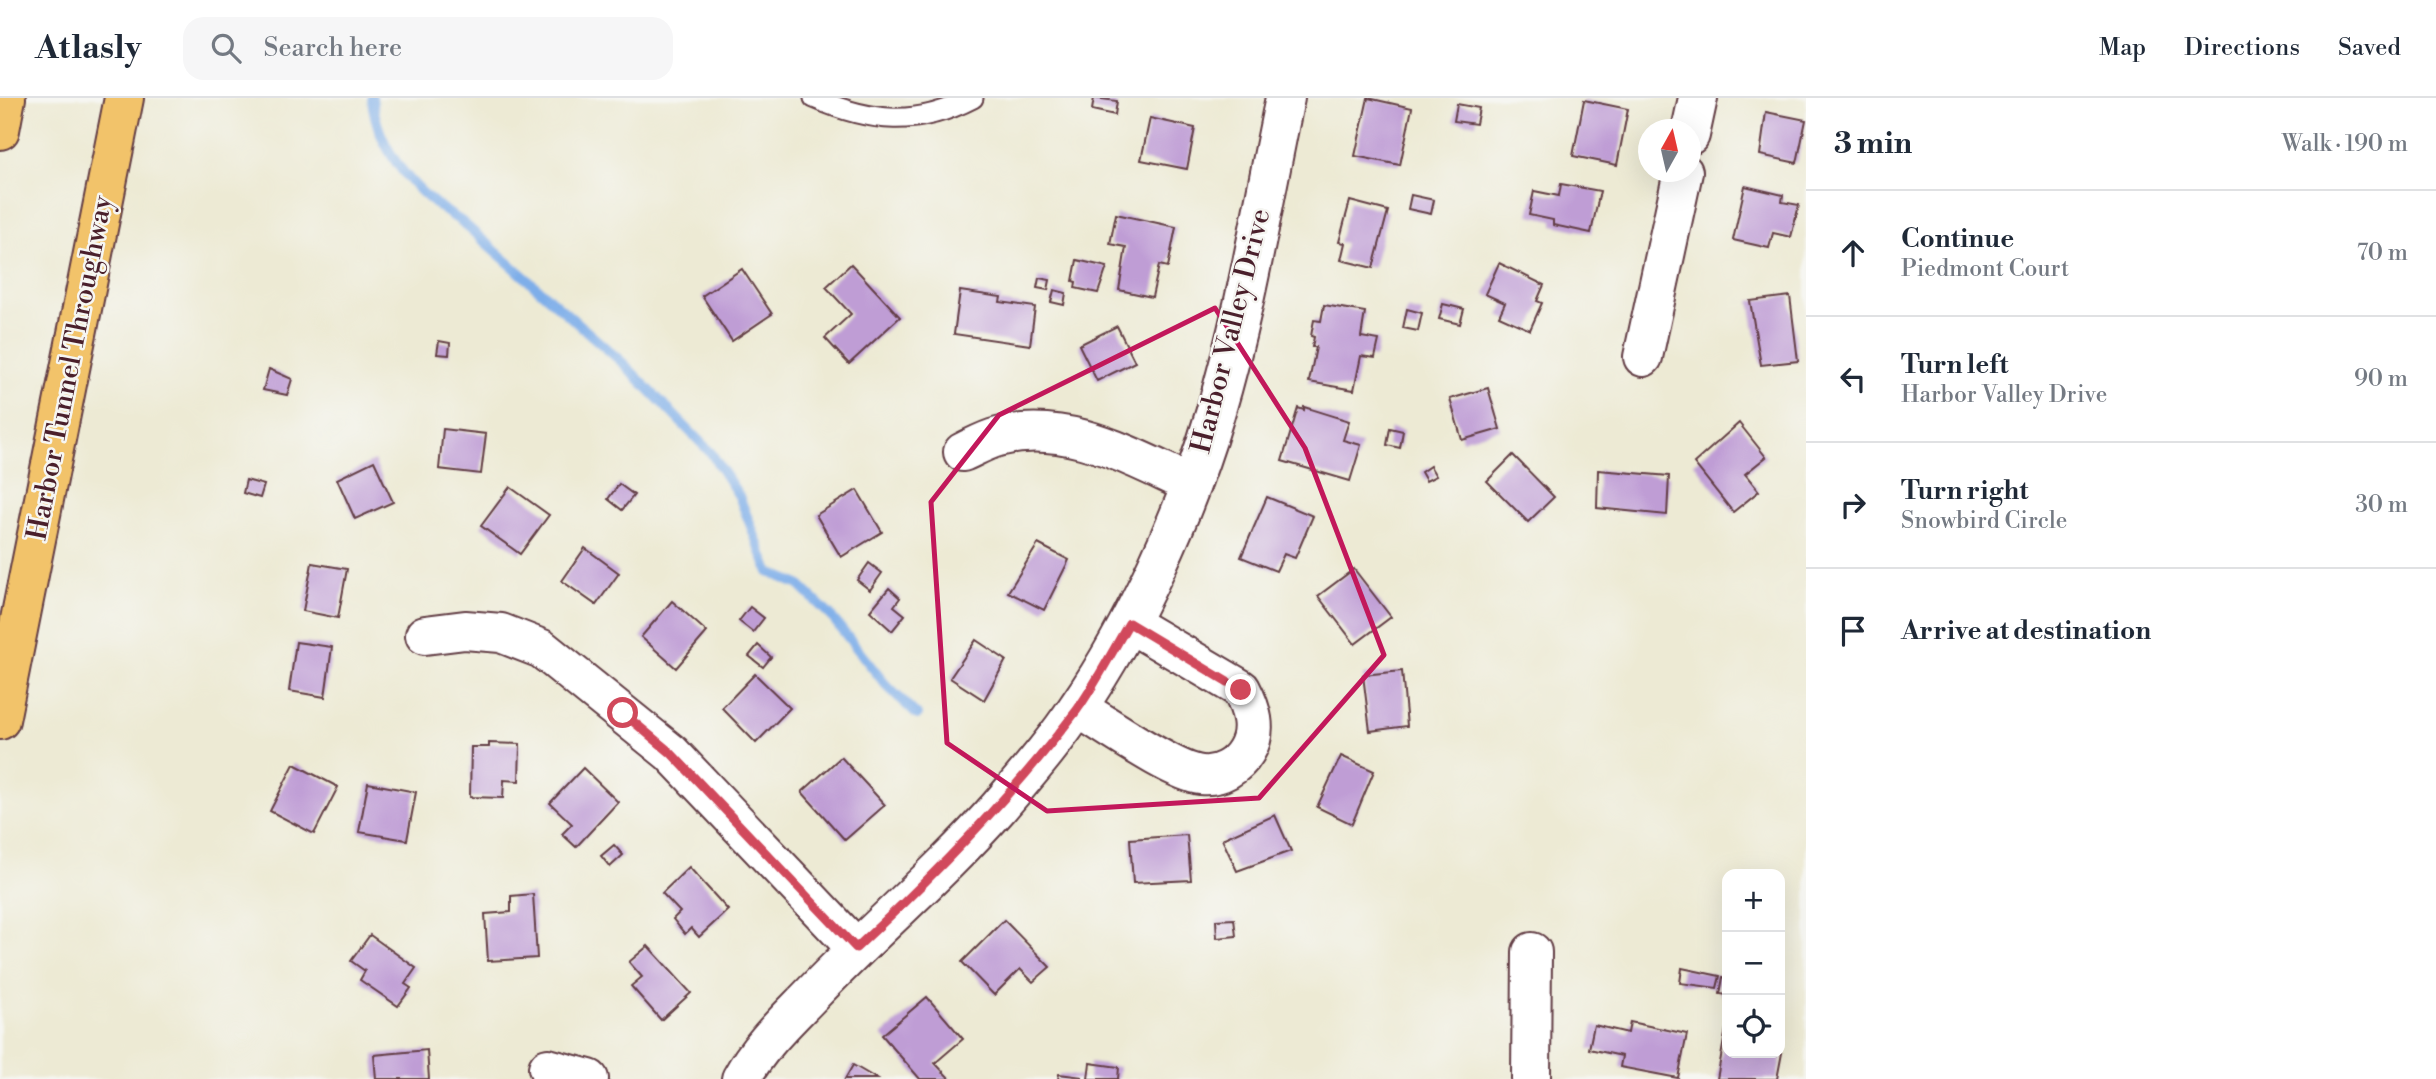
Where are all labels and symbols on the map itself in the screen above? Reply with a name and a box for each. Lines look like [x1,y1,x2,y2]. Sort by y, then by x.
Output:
north arrow [1638,119,1701,182]
street label: Harbor Tunnel Throughway [19,192,121,543]
street label: Harbor Valley Drive [1184,205,1278,457]
route end [1225,674,1256,705]
route start [607,697,638,728]

